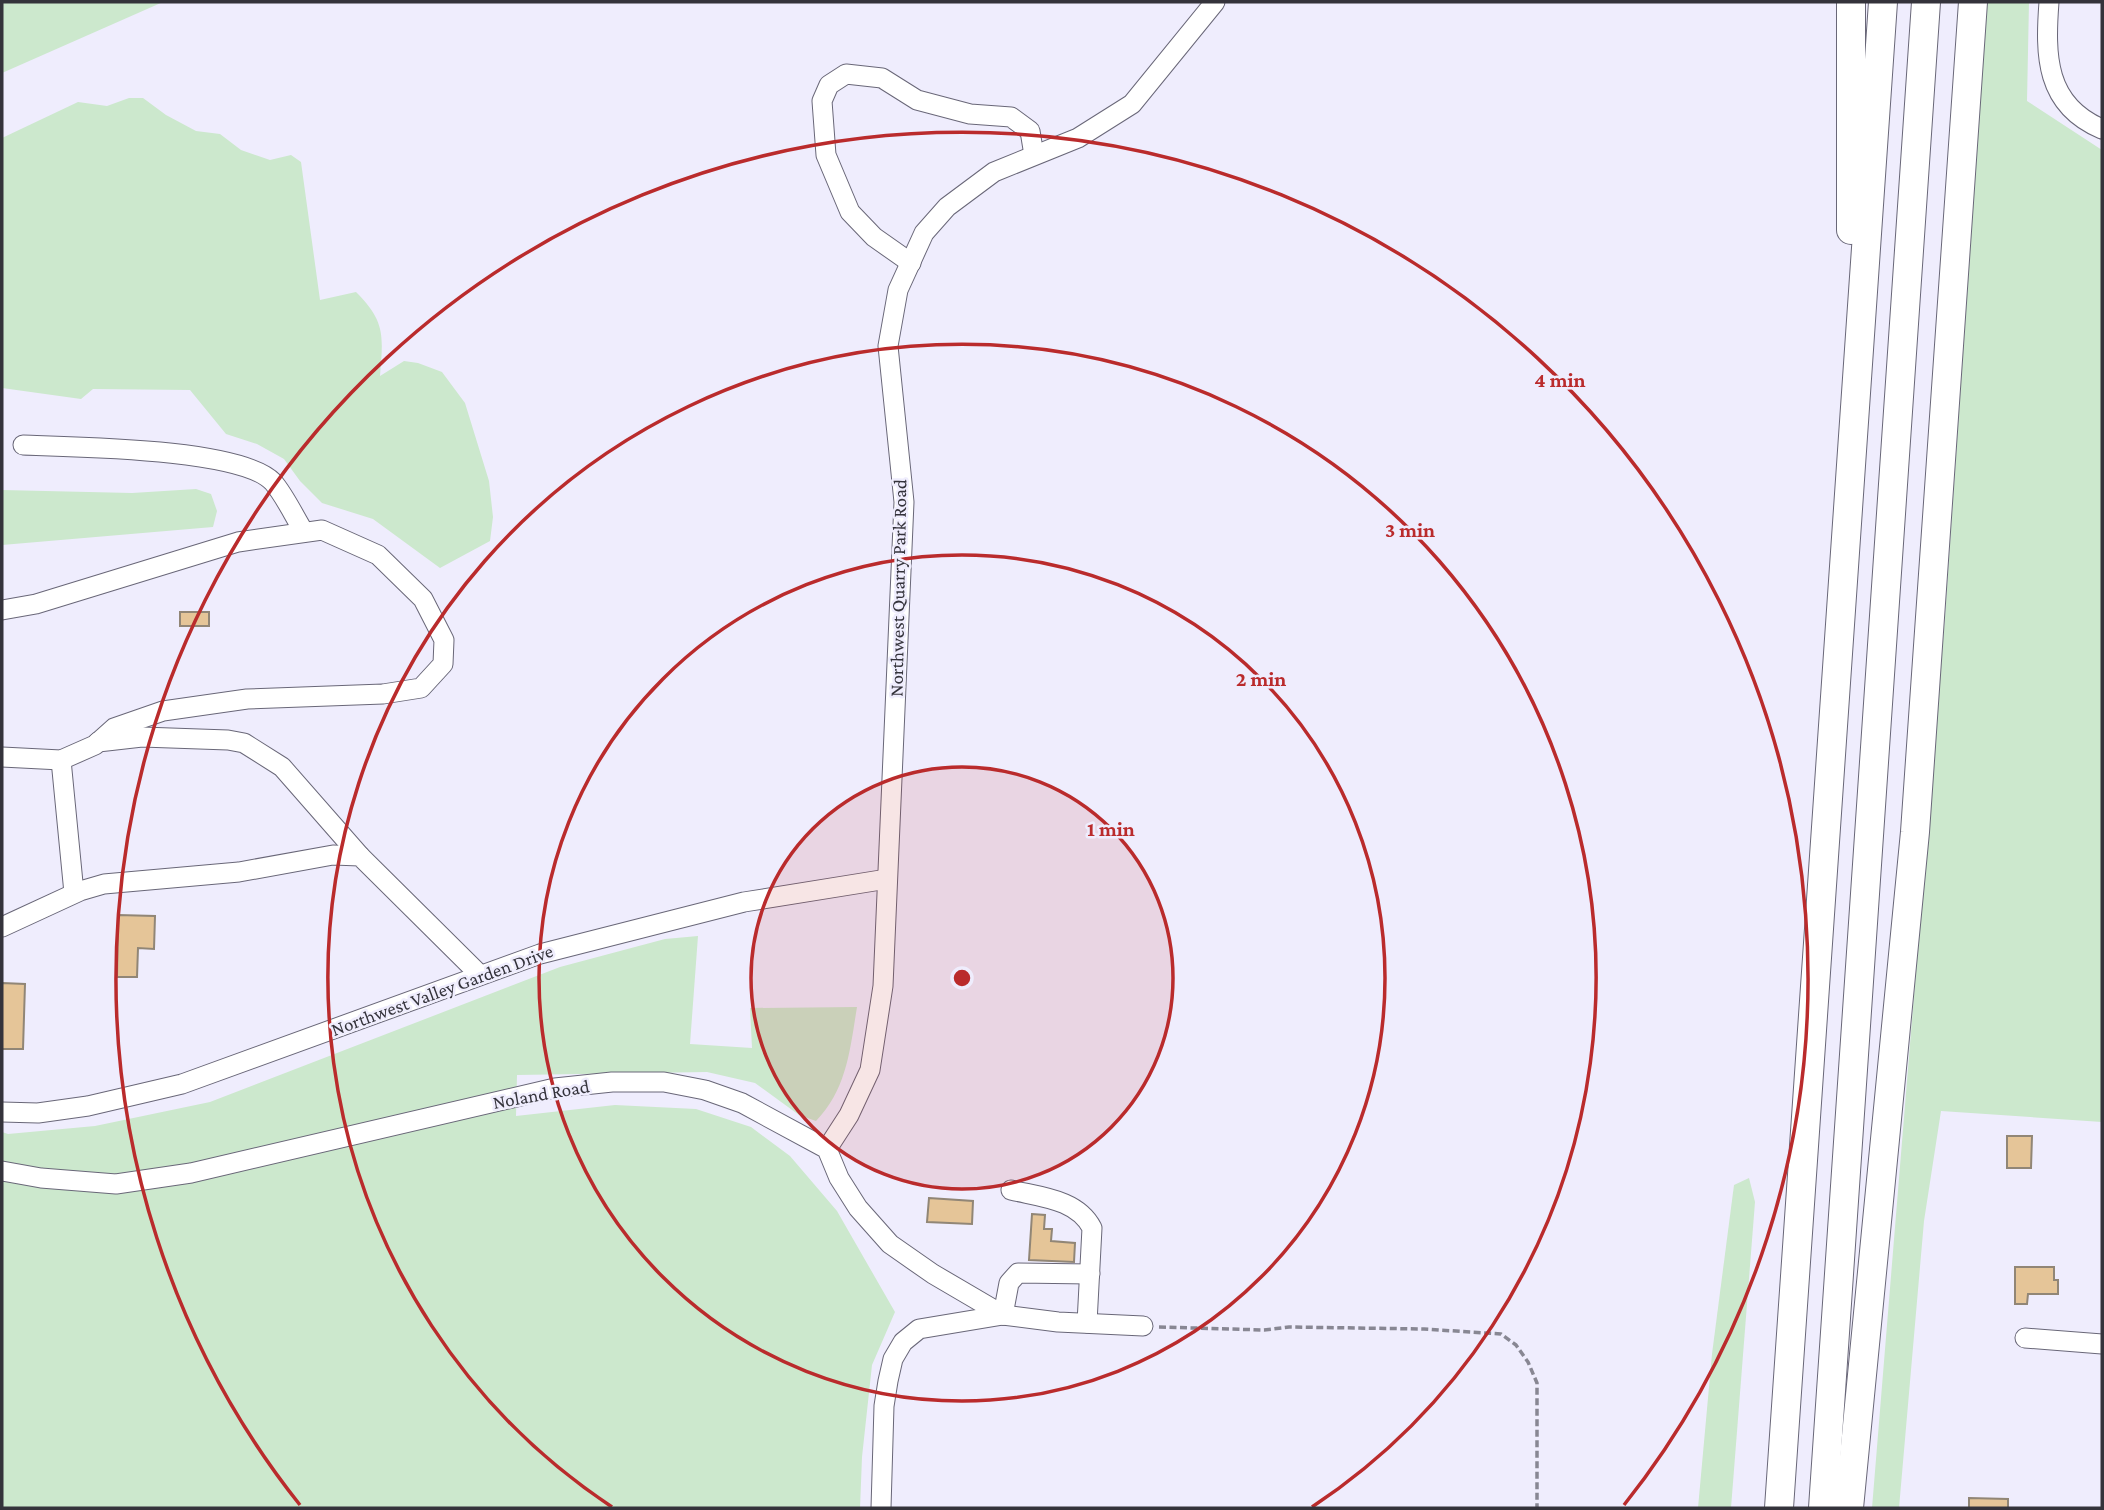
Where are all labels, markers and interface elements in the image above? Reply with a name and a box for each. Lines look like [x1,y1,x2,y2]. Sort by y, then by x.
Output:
text: 4 min [1534,368,1586,392]
street label: Northwest Quarry Park Road [886,479,910,697]
text: 3 min [1385,518,1435,542]
text: 2 min [1236,667,1286,691]
text: 1 min [1087,817,1135,841]
street label: Northwest Valley Garden Drive [328,940,556,1040]
centre of rings [950,966,974,990]
street label: Noland Road [491,1075,591,1113]

